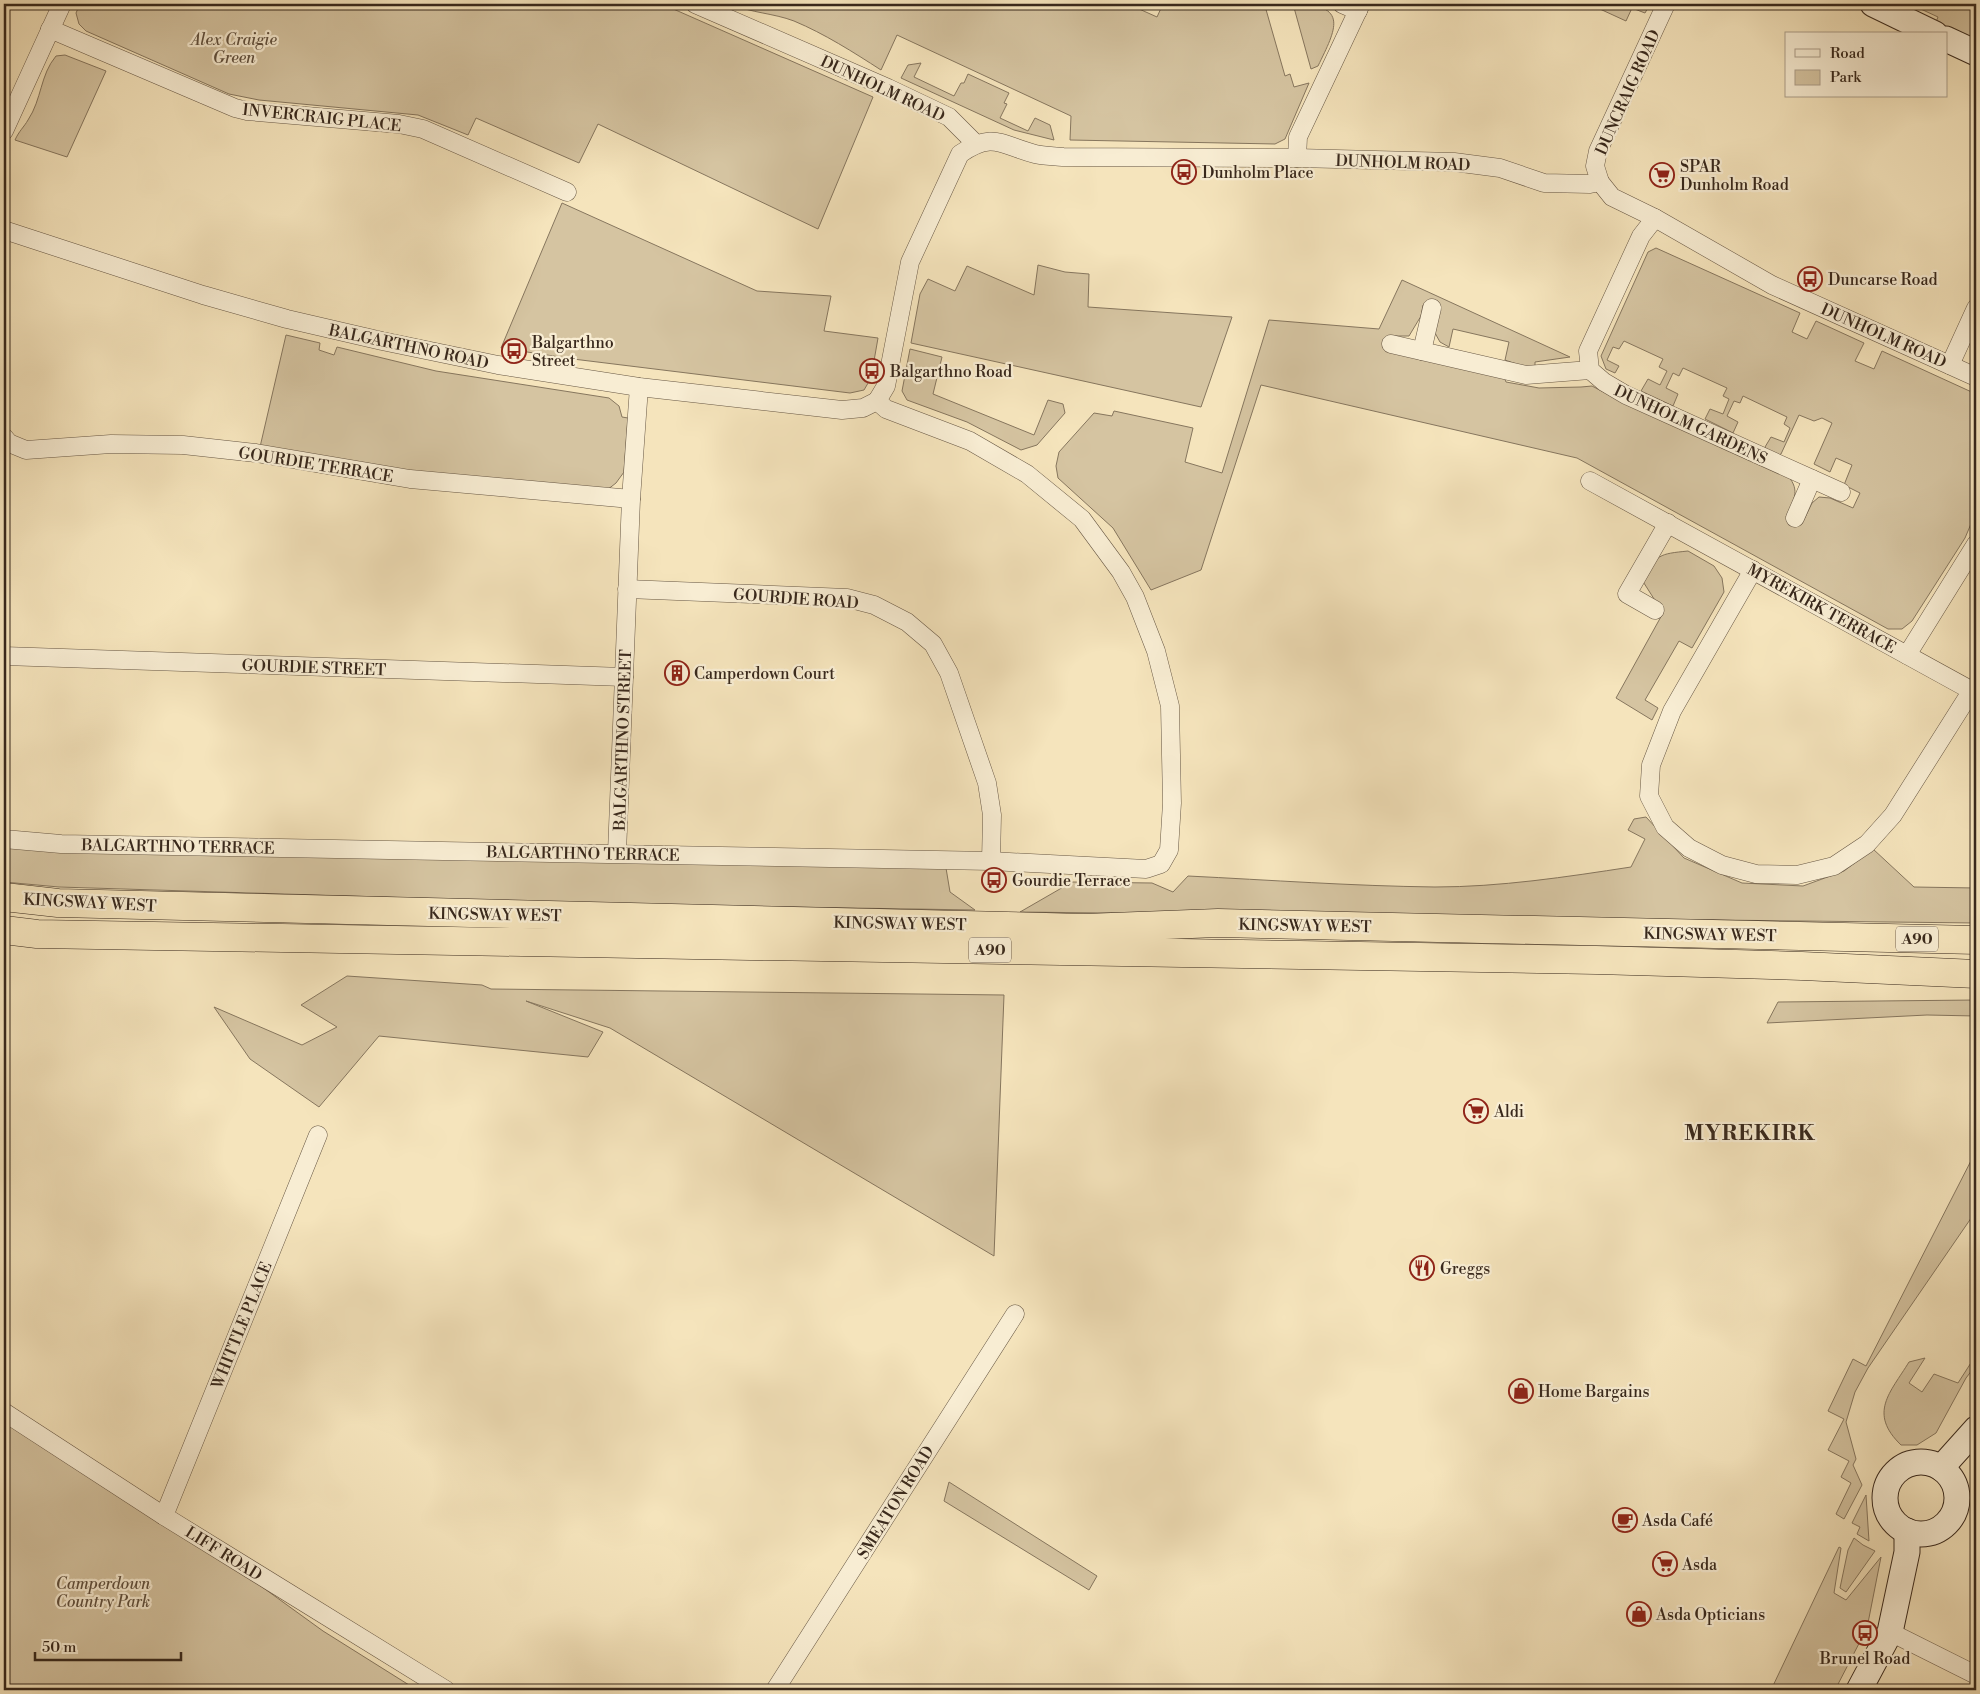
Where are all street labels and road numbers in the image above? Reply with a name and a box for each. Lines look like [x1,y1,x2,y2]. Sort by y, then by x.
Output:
street label: DUNCRAIG ROAD [1591,27,1665,158]
street label: DUNHOLM ROAD [817,51,948,127]
street label: INVERCRAIG PLACE [242,100,402,136]
street label: DUNHOLM ROAD [1335,151,1471,175]
street label: DUNHOLM ROAD [1818,299,1949,373]
street label: BALGARTHNO ROAD [326,320,491,374]
street label: DUNHOLM GARDENS [1611,381,1770,469]
street label: GOURDIE TERRACE [237,443,395,487]
street label: MYREKIRK TERRACE [1744,560,1899,658]
street label: GOURDIE ROAD [732,585,859,613]
street label: BALGARTHNO STREET [610,649,636,832]
street label: GOURDIE STREET [241,655,387,681]
street label: BALGARTHNO TERRACE [80,835,275,859]
street label: BALGARTHNO TERRACE [485,842,680,866]
street label: KINGSWAY WEST [23,890,157,916]
street label: KINGSWAY WEST [428,904,562,926]
street label: KINGSWAY WEST [833,913,967,935]
street label: KINGSWAY WEST [1238,915,1372,937]
street label: KINGSWAY WEST [1643,924,1777,946]
road number: A90 [1896,926,1938,952]
road number: A90 [969,938,1011,962]
street label: WHITTLE PLACE [207,1259,277,1393]
street label: SMEATON ROAD [853,1442,939,1563]
street label: LIFF ROAD [181,1522,266,1585]

